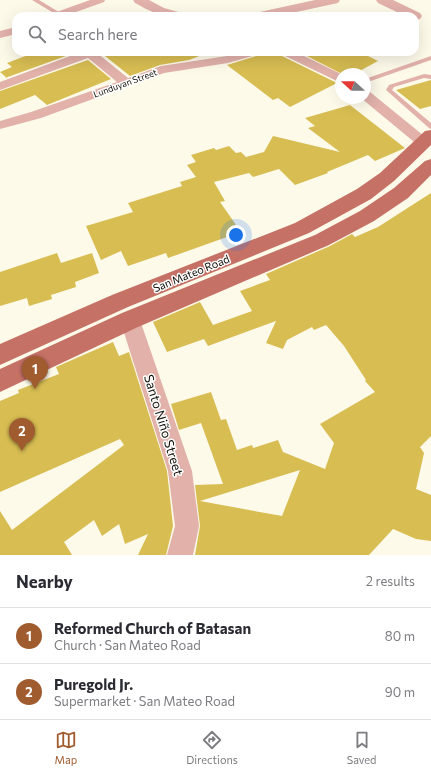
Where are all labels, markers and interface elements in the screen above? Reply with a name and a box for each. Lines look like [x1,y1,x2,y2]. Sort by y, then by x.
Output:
search box [12,12,419,56]
icon: search [26,23,48,45]
text: Search here [58,25,137,43]
street label: Lunduyan Street [92,66,159,100]
north arrow [335,68,371,104]
your location [226,225,246,245]
street label: San Mateo Road [151,252,231,294]
pin: 1 [22,356,48,389]
street label: Santo Niño Street [141,372,187,478]
pin: 2 [9,418,35,451]
text: Nearby [16,571,73,592]
text: 2 results [366,573,415,589]
text: Reformed Church of Batasan [54,619,251,637]
text: 1 [26,628,32,644]
text: 80 m [385,628,415,644]
text: Church · San Mateo Road [54,637,201,653]
text: Puregold Jr. [54,675,133,693]
text: 2 [25,684,33,700]
text: 90 m [385,684,415,700]
text: Supermarket · San Mateo Road [54,693,235,709]
tab: Map [55,729,77,766]
tab: Directions [186,729,238,766]
tab: Saved [347,729,376,766]

